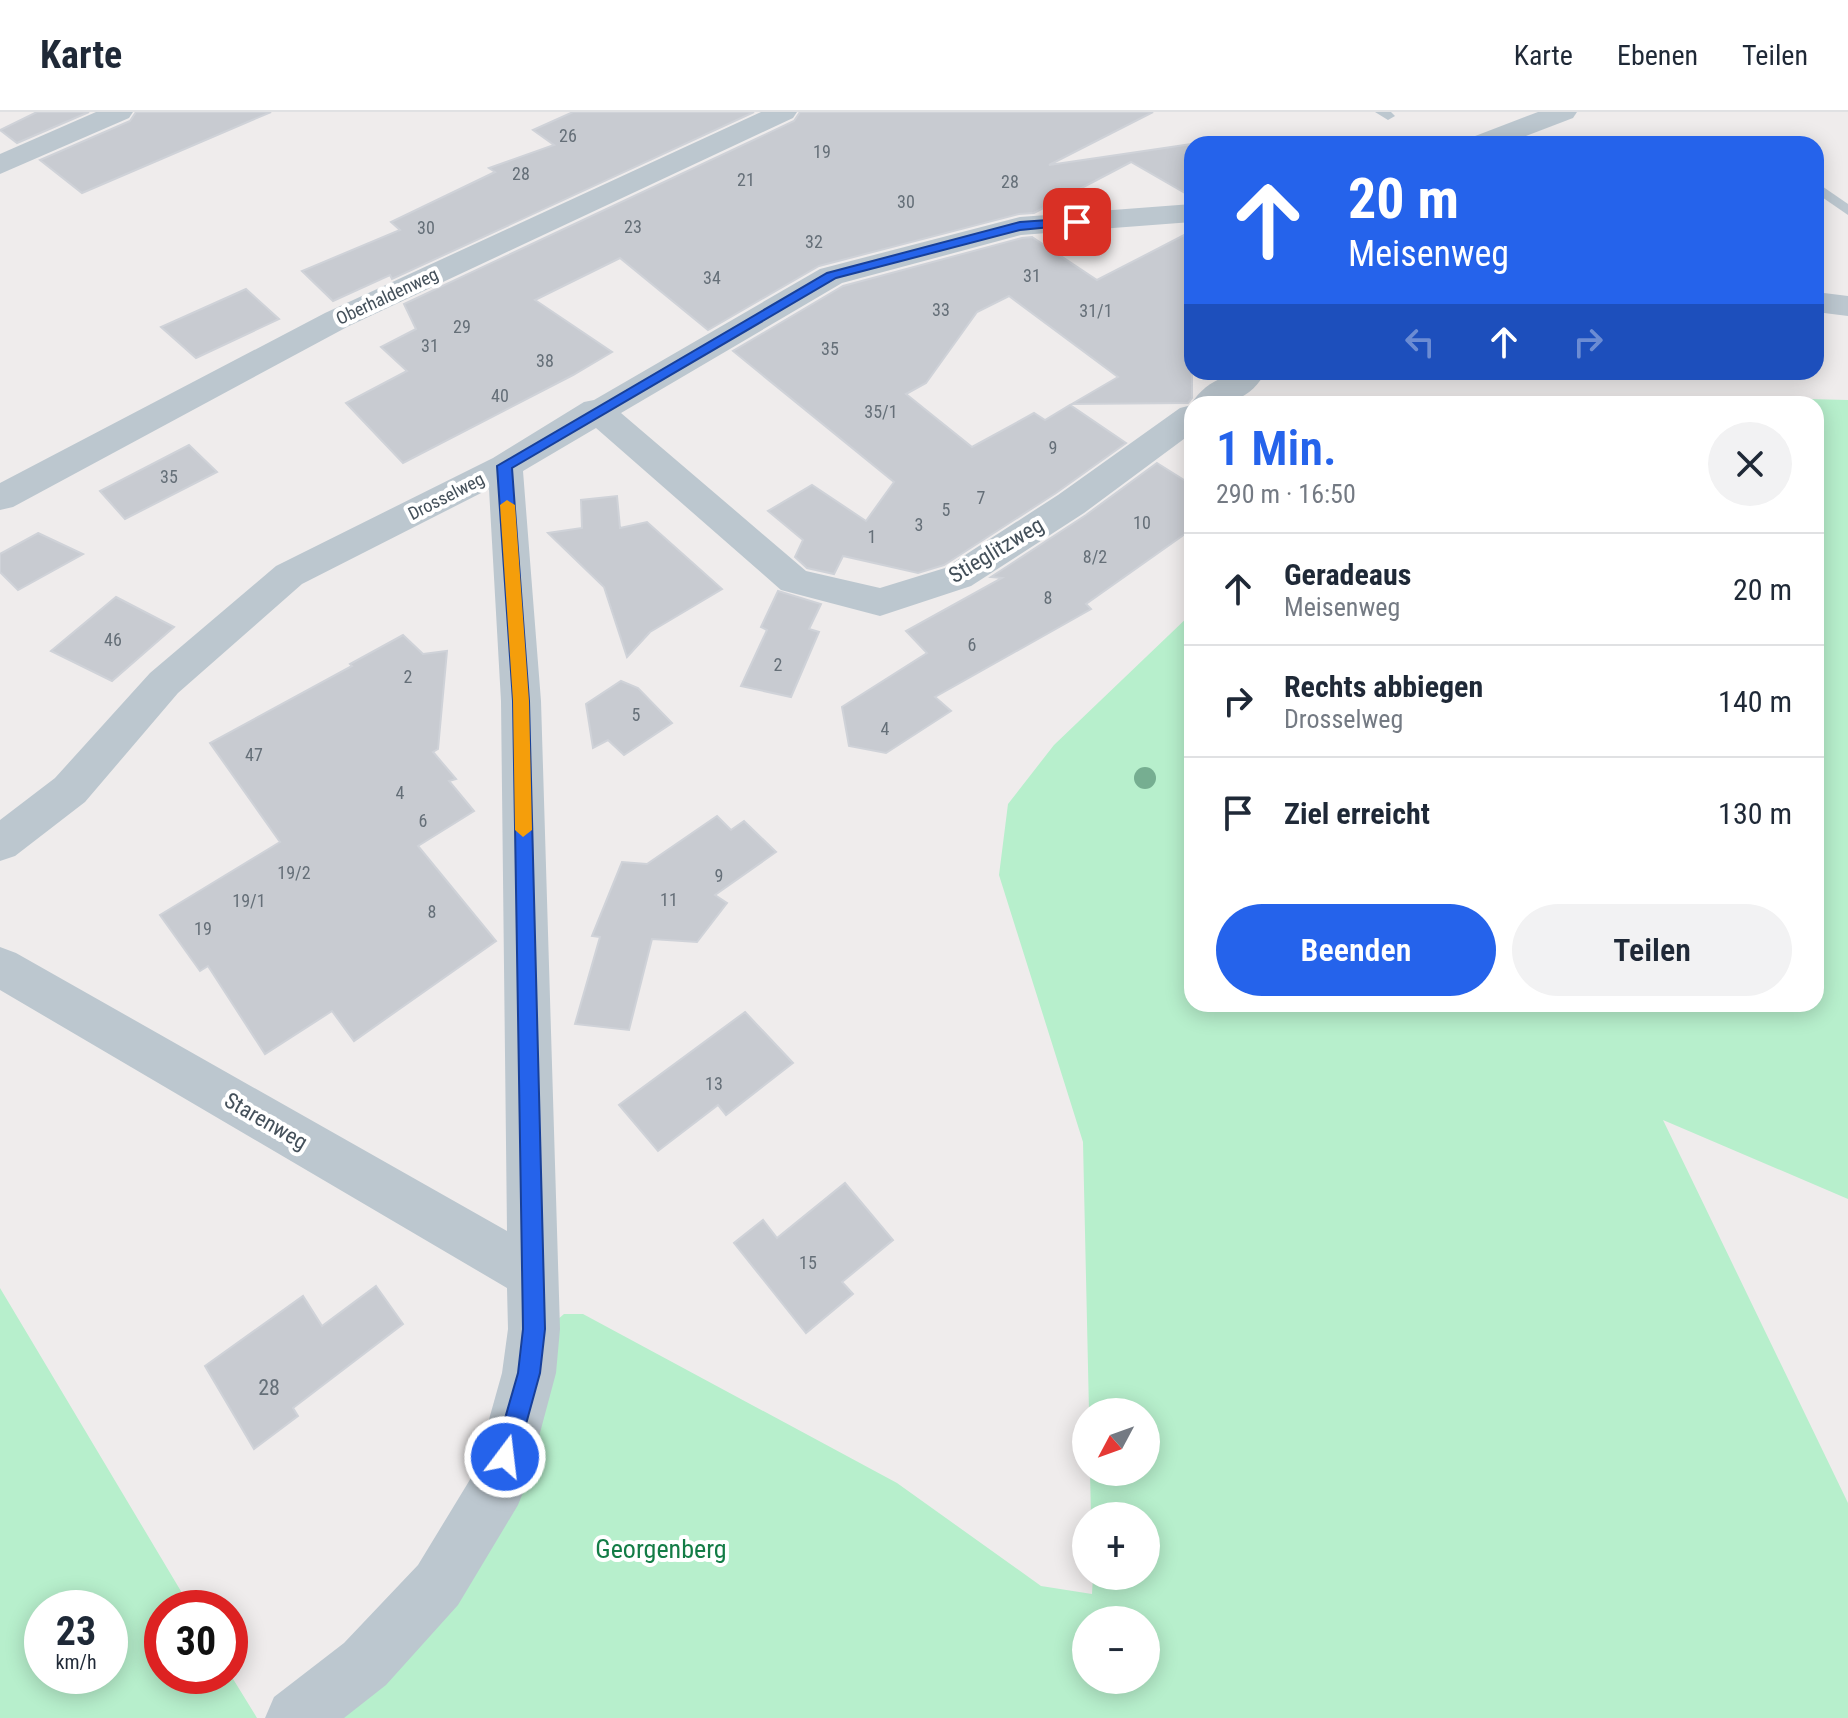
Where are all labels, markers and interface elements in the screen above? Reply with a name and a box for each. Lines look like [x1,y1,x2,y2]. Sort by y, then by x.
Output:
text: Karte [40,33,122,77]
text: Karte [1514,39,1573,72]
text: Ebenen [1617,39,1698,72]
text: Teilen [1742,39,1808,72]
house number: 26 [559,125,577,146]
house number: 19 [813,141,831,162]
house number: 28 [512,163,530,184]
text: 20 m [1348,166,1459,232]
icon: ahead [1216,168,1320,272]
house number: 21 [737,169,755,190]
house number: 28 [1001,171,1019,192]
pin [1043,188,1111,256]
house number: 30 [897,191,915,212]
icon: arrive [1055,200,1099,244]
house number: 23 [624,216,642,237]
house number: 30 [417,217,435,238]
house number: 32 [805,231,823,252]
text: Meisenweg [1348,233,1509,275]
street label: Oberhaldenweg [333,263,441,329]
house number: 31 [1023,265,1041,286]
house number: 34 [703,267,721,288]
house number: 33 [932,299,950,320]
house number: 31/1 [1079,300,1113,321]
house number: 29 [453,316,471,337]
icon: left [1398,320,1442,364]
icon: ahead [1482,320,1526,364]
icon: right [1566,320,1610,364]
house number: 31 [421,335,439,356]
house number: 35 [821,338,839,359]
house number: 38 [536,350,554,371]
house number: 40 [491,385,509,406]
house number: 35/1 [864,401,898,422]
text: 1 Min. [1216,420,1337,477]
button: close [1708,422,1792,506]
house number: 9 [1049,437,1057,458]
house number: 35 [160,466,178,487]
street label: Drosselweg [404,468,488,524]
text: 290 m · 16:50 [1216,479,1356,509]
house number: 7 [977,487,986,508]
house number: 5 [942,499,951,520]
street label: Stieglitzweg [944,512,1048,588]
house number: 10 [1133,512,1151,533]
house number: 3 [915,514,923,535]
house number: 1 [868,526,876,547]
house number: 8/2 [1083,546,1107,567]
text: Geradeaus [1284,557,1411,592]
icon: ahead [1216,567,1260,611]
text: 20 m [1733,572,1792,607]
house number: 8 [1044,587,1052,608]
text: Meisenweg [1284,592,1400,622]
house number: 46 [104,629,122,650]
house number: 6 [968,634,976,655]
house number: 2 [774,654,783,675]
house number: 2 [404,666,413,687]
text: Rechts abbiegen [1284,669,1483,704]
icon: right [1216,679,1260,723]
text: 140 m [1718,684,1792,719]
house number: 5 [632,704,641,725]
text: Drosselweg [1284,704,1403,734]
house number: 4 [881,718,890,739]
house number: 47 [245,744,263,765]
house number: 4 [396,782,405,803]
icon: arrive [1216,791,1260,835]
text: Ziel erreicht [1284,796,1430,831]
text: 130 m [1718,796,1792,831]
house number: 6 [419,810,427,831]
house number: 19/2 [277,862,311,883]
house number: 9 [715,865,723,886]
house number: 11 [660,889,678,910]
house number: 19/1 [232,890,266,911]
house number: 8 [428,901,436,922]
button: Beenden [1216,904,1496,996]
button: Teilen [1512,904,1792,996]
house number: 19 [194,918,212,939]
house number: 13 [705,1073,723,1094]
street label: Starenweg [220,1087,312,1155]
house number: 15 [799,1252,817,1273]
house number: 28 [258,1375,280,1400]
north arrow [1072,1398,1160,1486]
map controls [1072,1398,1160,1694]
position arrow [463,1415,547,1499]
button: + [1072,1502,1160,1590]
park label: Georgenberg [595,1534,727,1564]
speed limit sign: 30 [144,1590,248,1694]
button: − [1072,1606,1160,1694]
text: 23 [56,1608,96,1655]
text: km/h [55,1650,97,1674]

